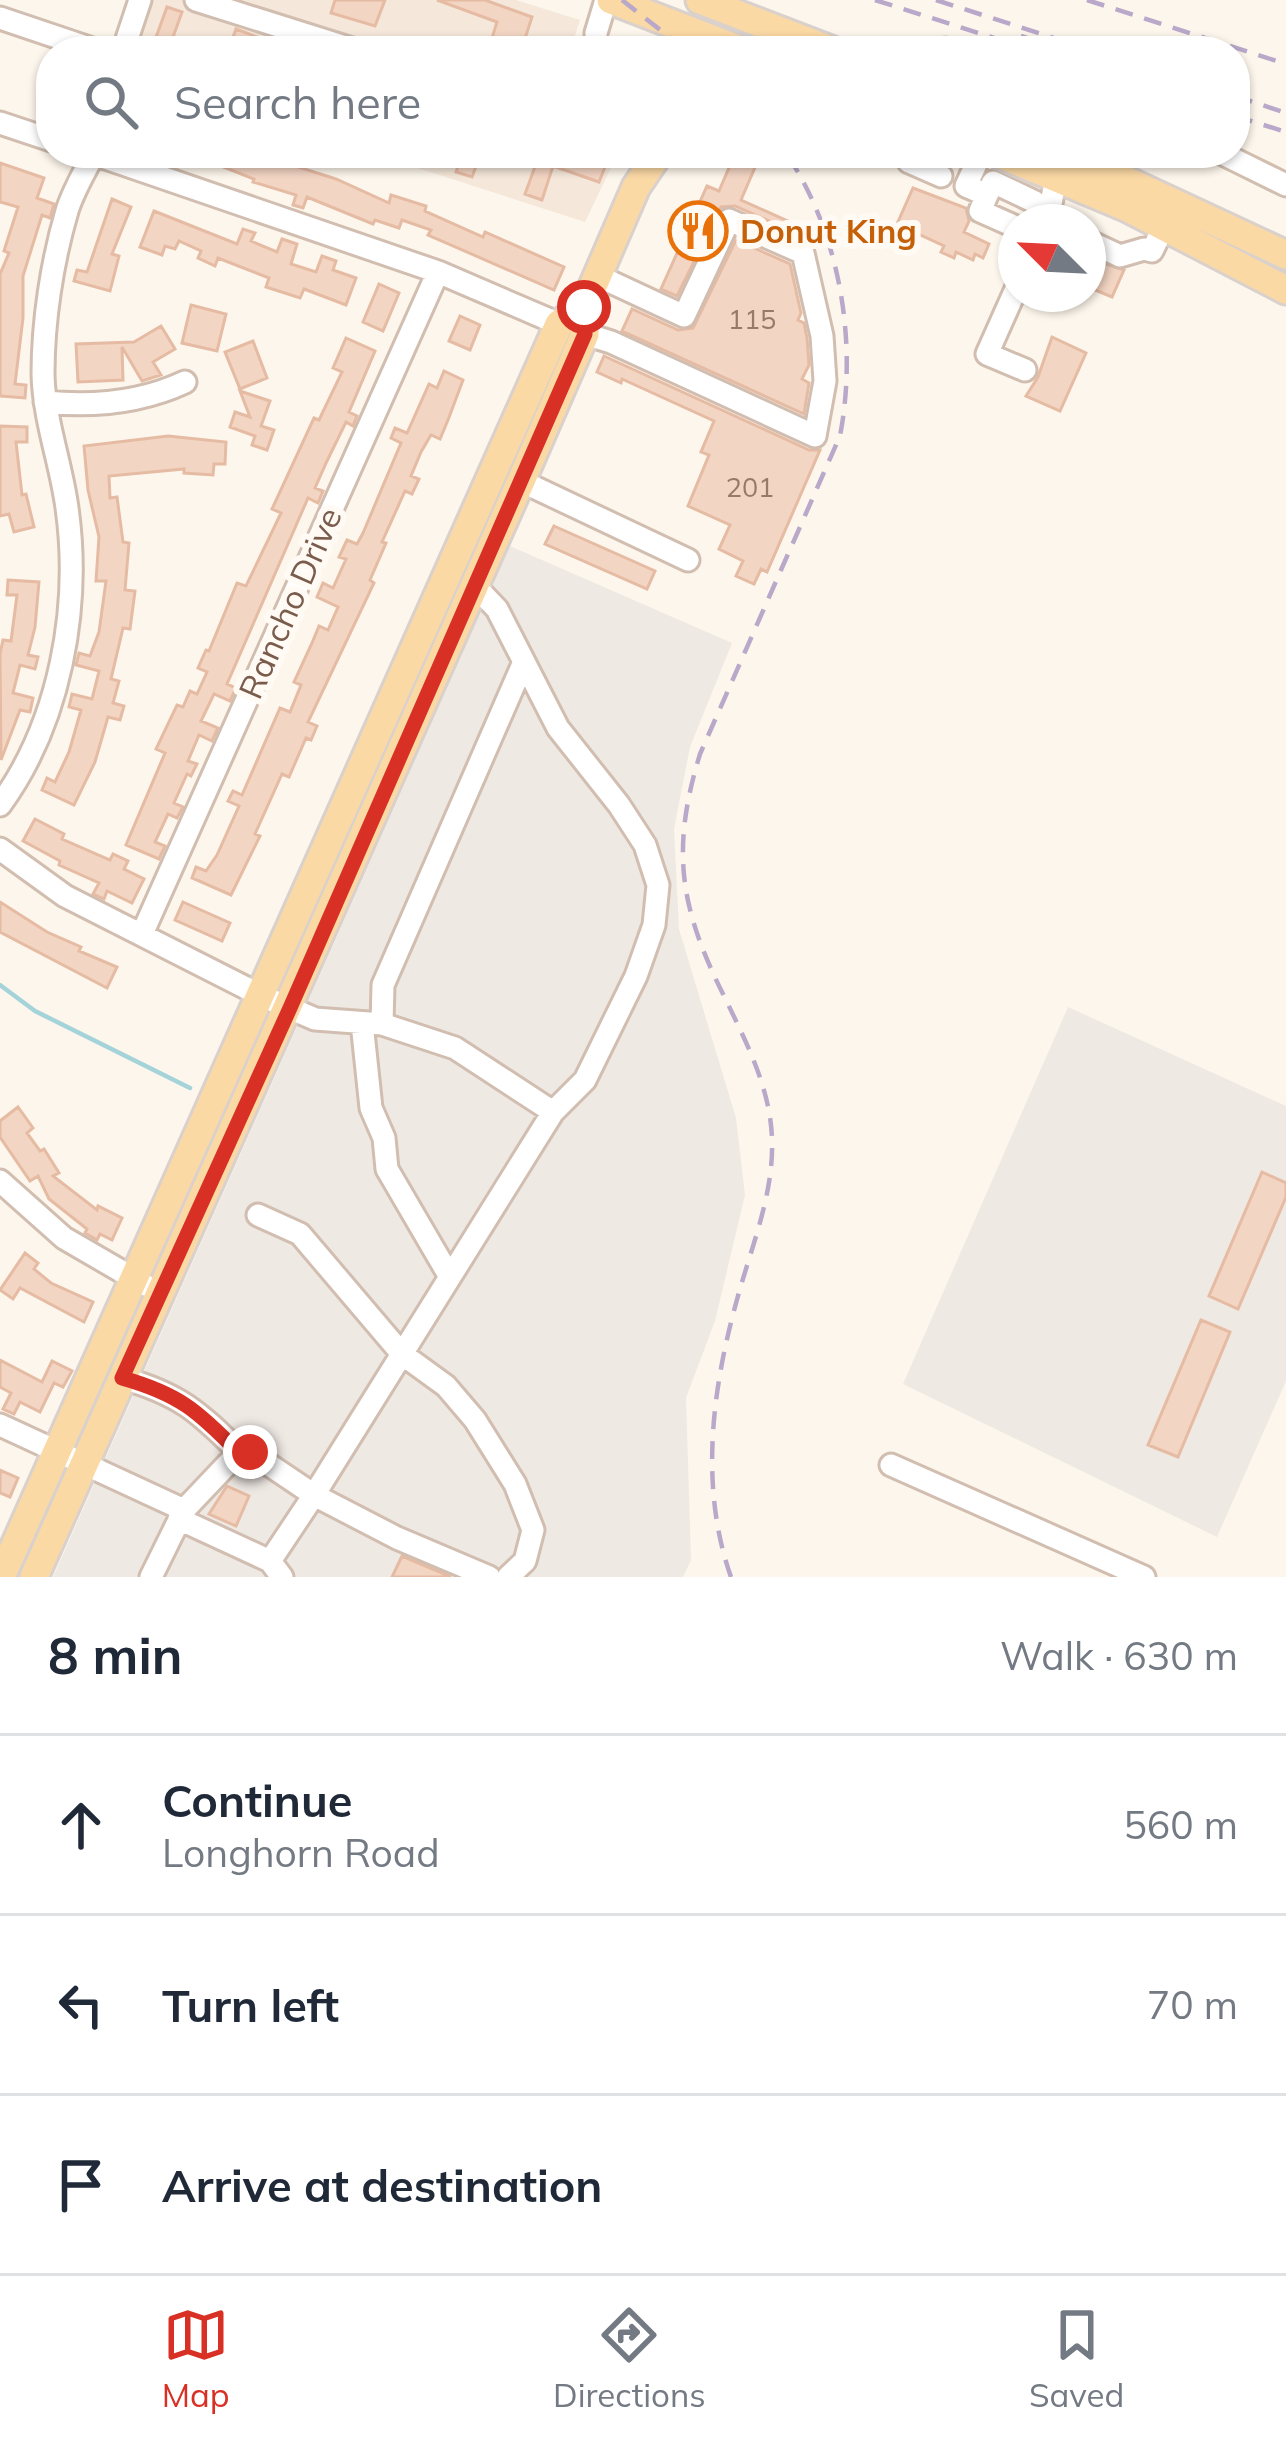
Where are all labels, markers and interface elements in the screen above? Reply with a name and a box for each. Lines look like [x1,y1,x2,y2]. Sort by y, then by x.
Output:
search box [36,36,1250,168]
icon: search [78,69,144,135]
text: Search here [174,74,421,130]
restaurant icon: Donut King [667,200,729,262]
north arrow [998,204,1106,312]
place label: Donut King [740,210,917,251]
route start [557,280,611,334]
house number: 115 [728,302,776,336]
house number: 201 [726,470,774,504]
street label: Rancho Drive [229,501,350,705]
route end [223,1425,277,1479]
text: 8 min [48,1623,183,1687]
text: Walk · 630 m [1000,1631,1238,1680]
text: Continue [162,1772,352,1828]
icon: ahead [48,1792,114,1858]
text: 560 m [1123,1800,1238,1849]
text: Longhorn Road [162,1828,440,1877]
icon: left [48,1972,114,2038]
text: Turn left [162,1977,339,2033]
text: 70 m [1147,1980,1238,2029]
icon: arrive [48,2152,114,2218]
text: Arrive at destination [162,2157,602,2213]
tab: Map [162,2302,230,2415]
tab: Directions [553,2302,706,2415]
tab: Saved [1029,2302,1124,2415]

